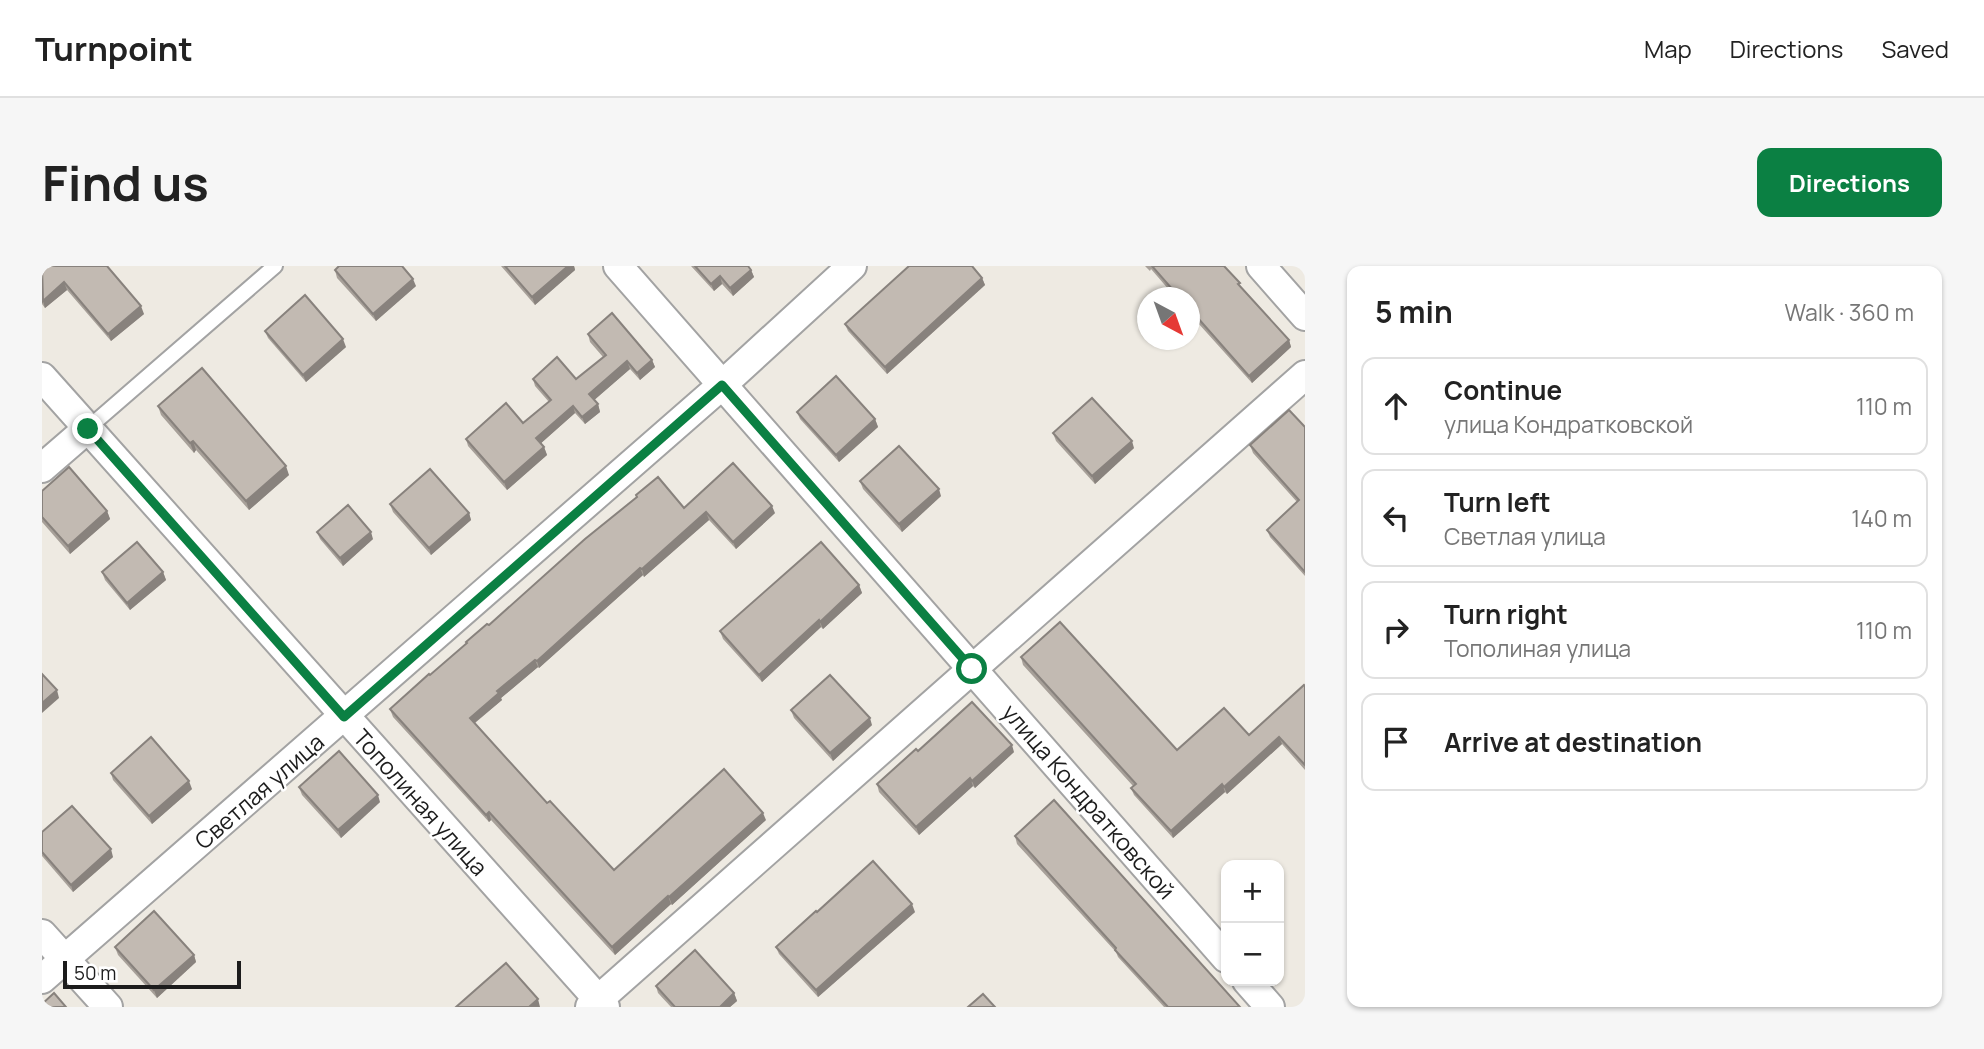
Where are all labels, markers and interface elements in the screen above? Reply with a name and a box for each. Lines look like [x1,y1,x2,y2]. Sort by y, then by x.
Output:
text: Turnpoint [35,26,193,71]
text: Map [1644,32,1692,65]
text: Directions [1730,32,1843,65]
text: Saved [1881,32,1949,65]
button: Directions [1757,148,1942,217]
text: Find us [42,149,209,216]
north arrow [1137,287,1200,350]
text: 5 min [1375,291,1453,332]
text: Walk · 360 m [1784,296,1914,328]
text: Continue [1444,372,1562,408]
icon: ahead [1377,387,1415,425]
text: 110 m [1856,390,1912,422]
text: улица Кондратковской [1444,408,1693,440]
route end [72,413,103,444]
text: Turn left [1444,484,1551,520]
icon: left [1377,499,1415,537]
text: 140 m [1851,502,1912,534]
text: Светлая улица [1444,520,1606,552]
text: Turn right [1444,596,1568,632]
icon: right [1377,611,1415,649]
text: 110 m [1856,614,1912,646]
text: Тополиная улица [1444,632,1631,664]
route start [956,653,987,684]
street label: улица Кондратковской [995,697,1183,905]
street label: Тополиная улица [346,722,496,882]
icon: arrive [1377,723,1415,761]
text: Arrive at destination [1444,724,1702,760]
street label: Светлая улица [187,726,331,856]
map controls [1221,860,1284,986]
button: + [1221,860,1284,923]
button: − [1221,923,1284,986]
scale bar [63,958,242,990]
text: 50 m [74,960,116,986]

